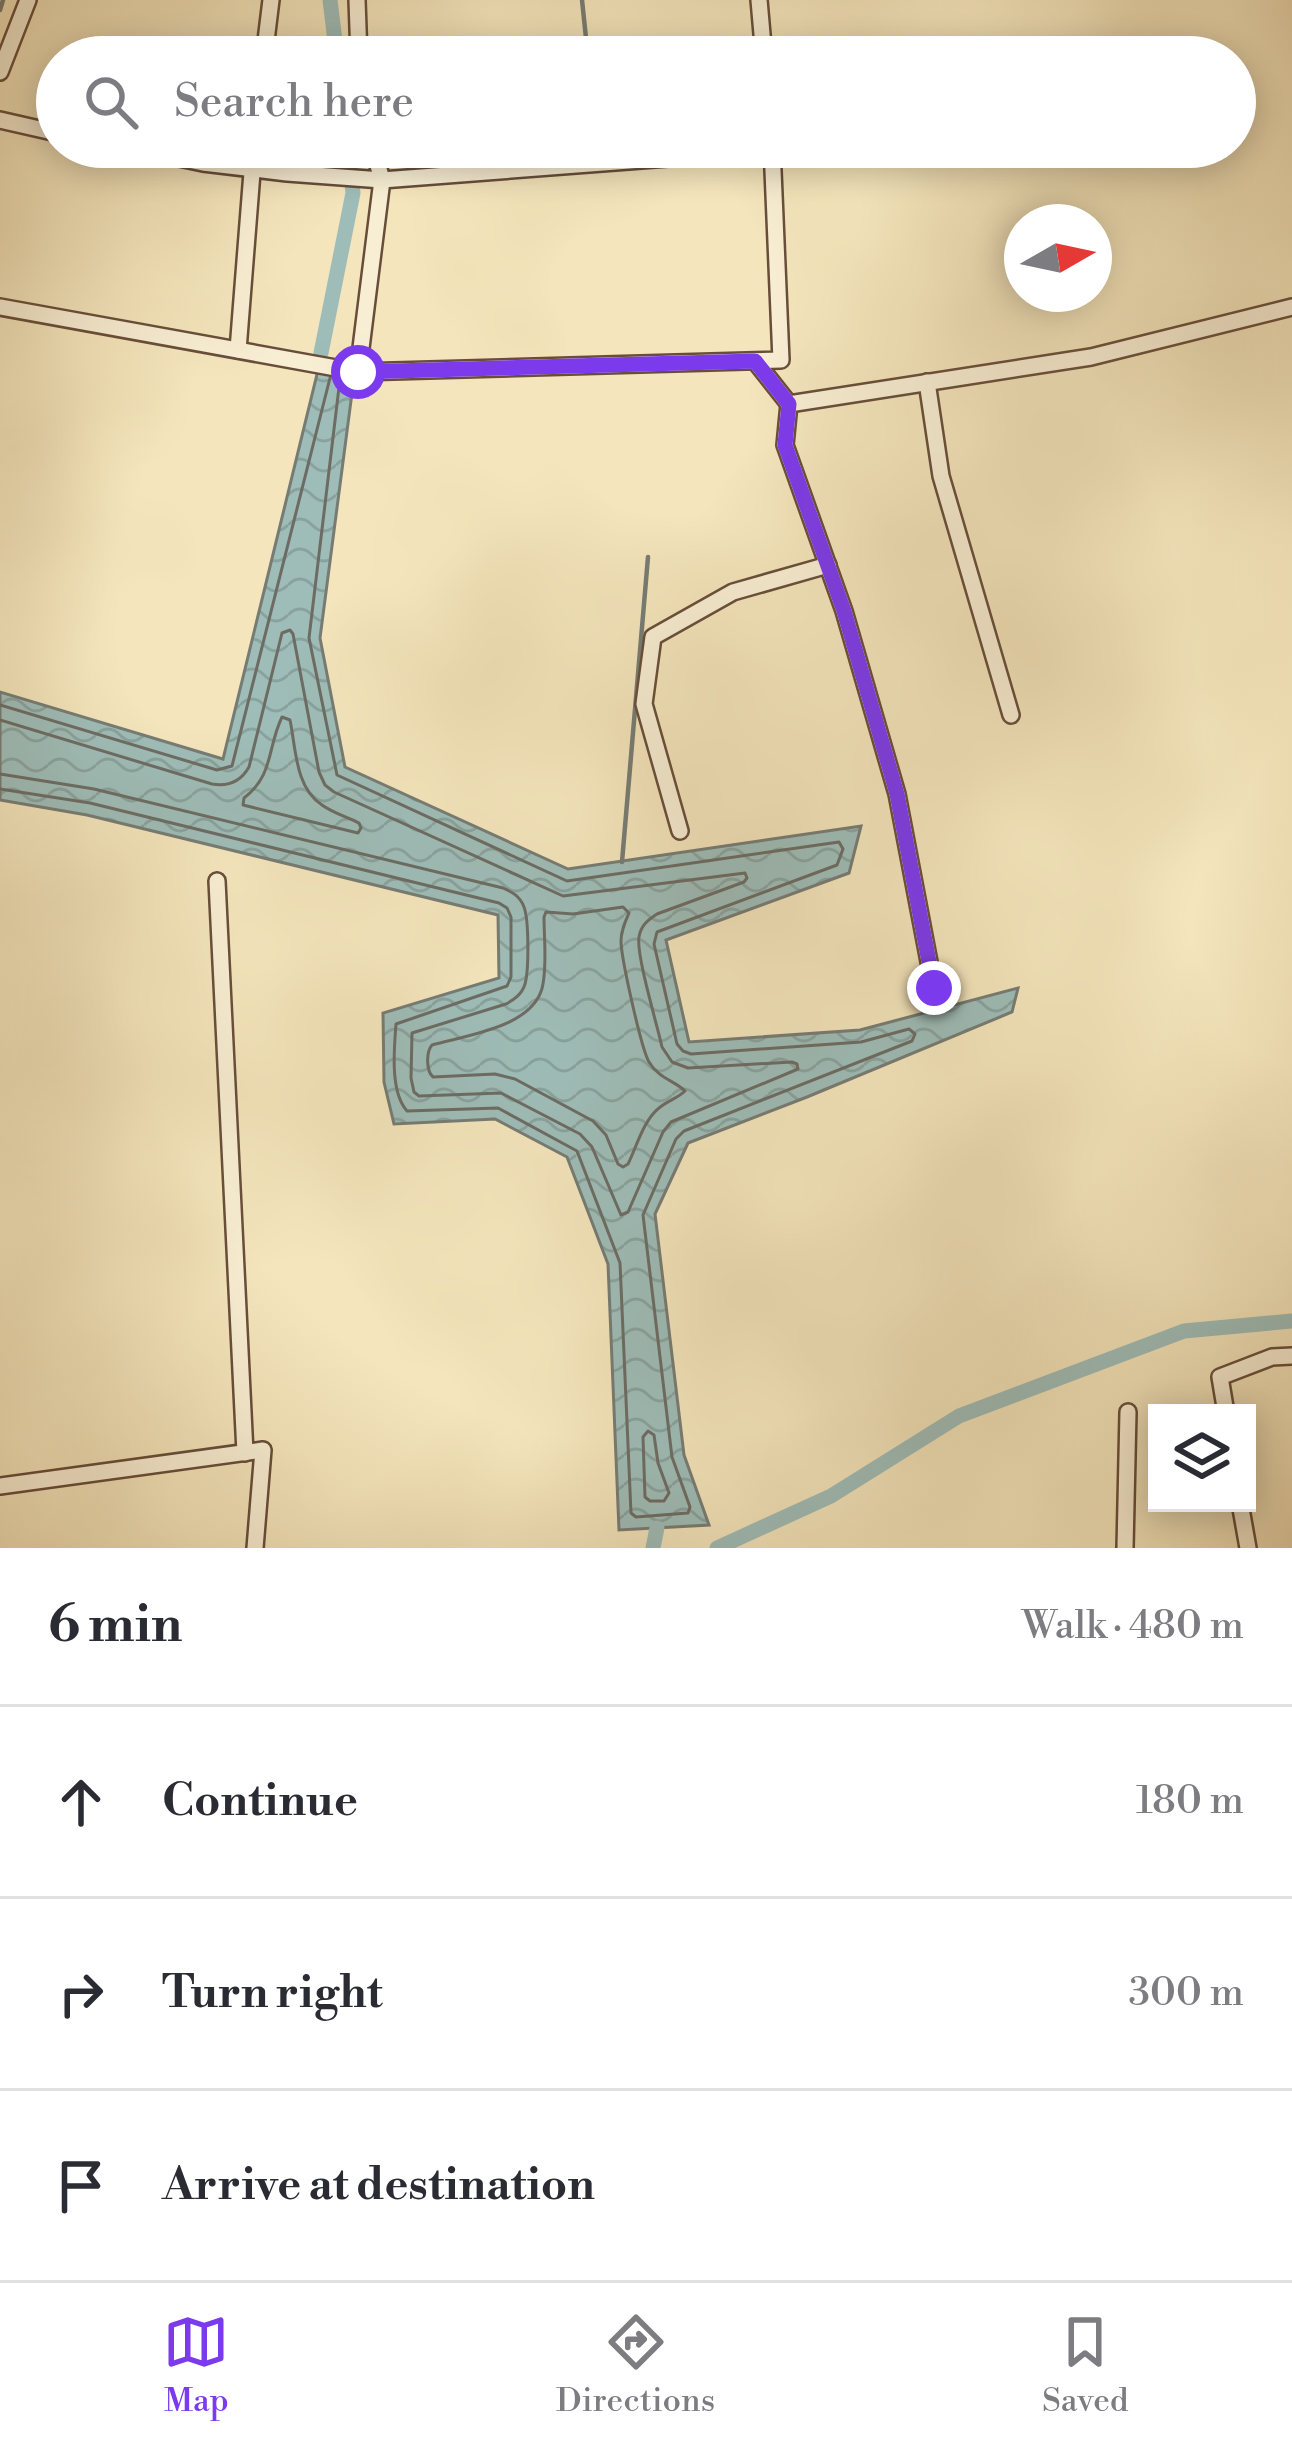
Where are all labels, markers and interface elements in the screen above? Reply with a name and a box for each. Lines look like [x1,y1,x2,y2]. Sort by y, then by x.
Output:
search box [36,36,1256,168]
icon: search [78,69,144,135]
text: Search here [174,74,414,131]
north arrow [1004,204,1112,312]
route start [331,345,385,399]
route end [907,961,961,1015]
map controls [1148,1404,1256,1512]
button: layers [1148,1404,1256,1512]
text: 6 min [48,1594,182,1658]
text: Walk · 480 m [1022,1602,1244,1651]
icon: ahead [48,1769,114,1835]
text: Continue [162,1773,358,1830]
text: 180 m [1136,1777,1244,1826]
icon: right [48,1961,114,2027]
text: Turn right [162,1965,383,2022]
text: 300 m [1129,1969,1244,2018]
icon: arrive [48,2153,114,2219]
text: Arrive at destination [162,2157,595,2214]
tab: Map [163,2309,229,2422]
tab: Directions [556,2309,715,2422]
tab: Saved [1042,2309,1129,2422]

